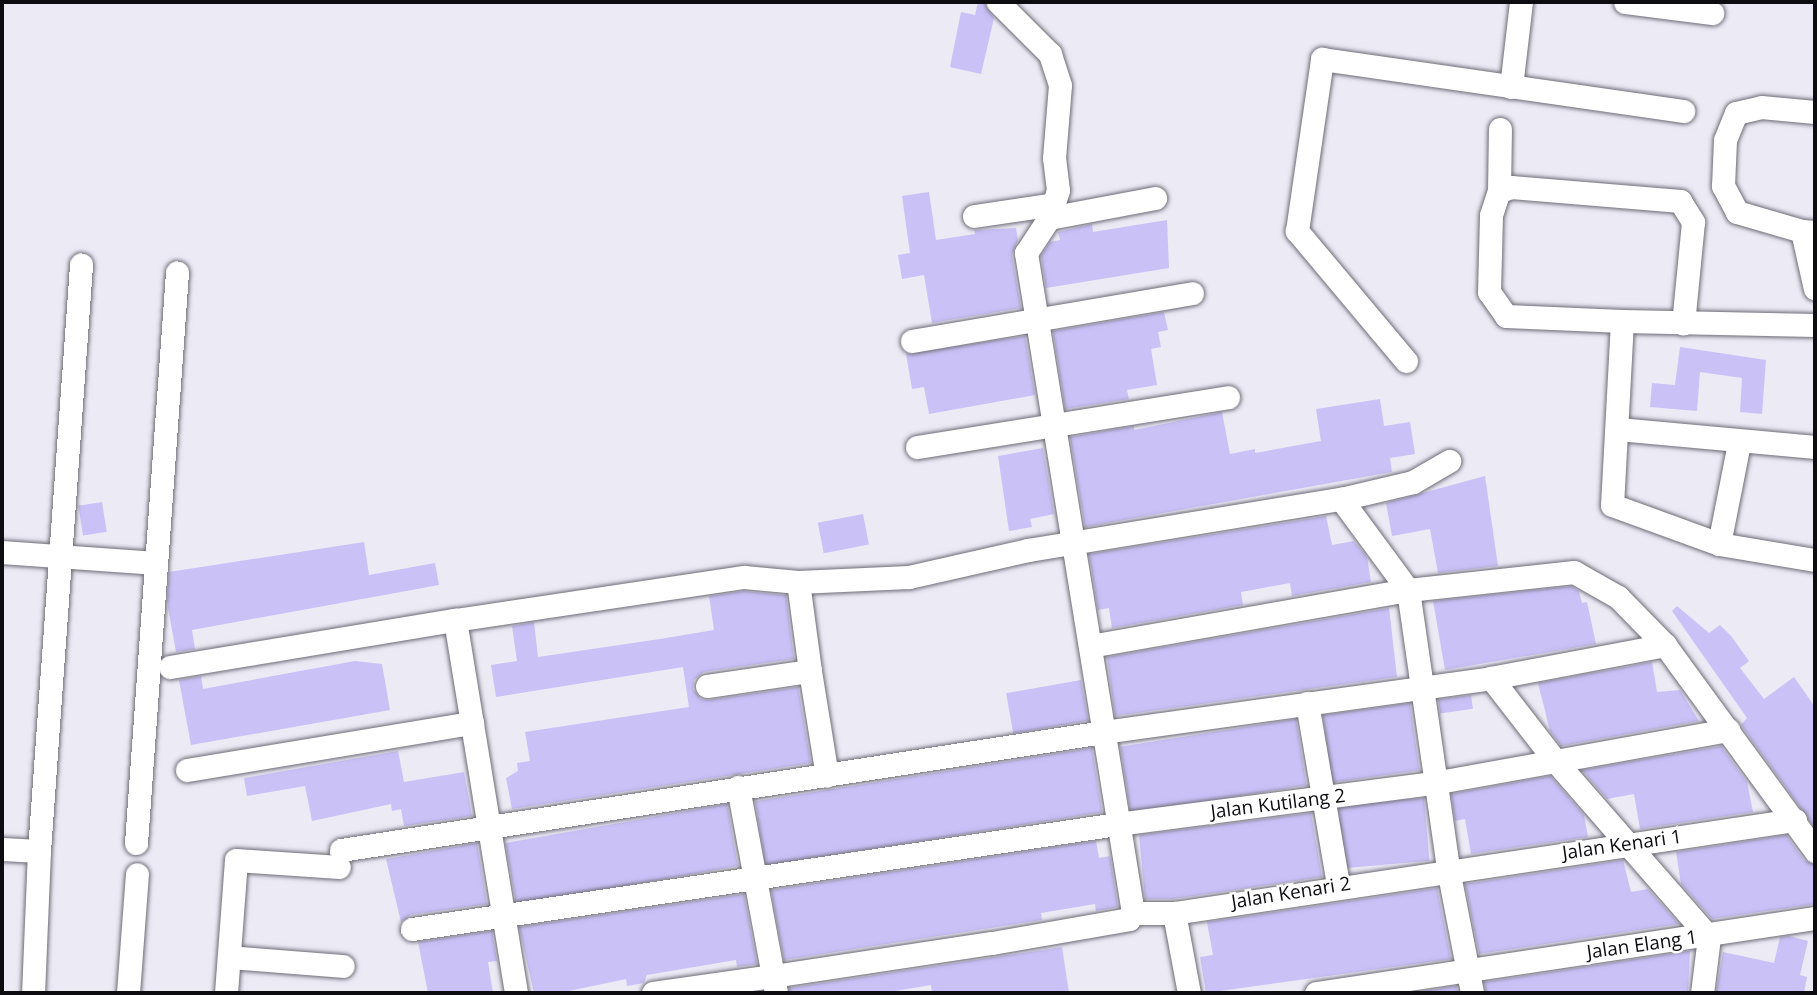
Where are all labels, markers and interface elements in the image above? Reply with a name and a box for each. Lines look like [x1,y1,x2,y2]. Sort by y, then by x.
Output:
street label: Jalan Kutilang 2 [1209,784,1347,824]
street label: Jalan Kenari 1 [1561,825,1683,865]
street label: Jalan Kenari 2 [1230,872,1352,914]
street label: Jalan Elang 1 [1585,926,1699,964]

